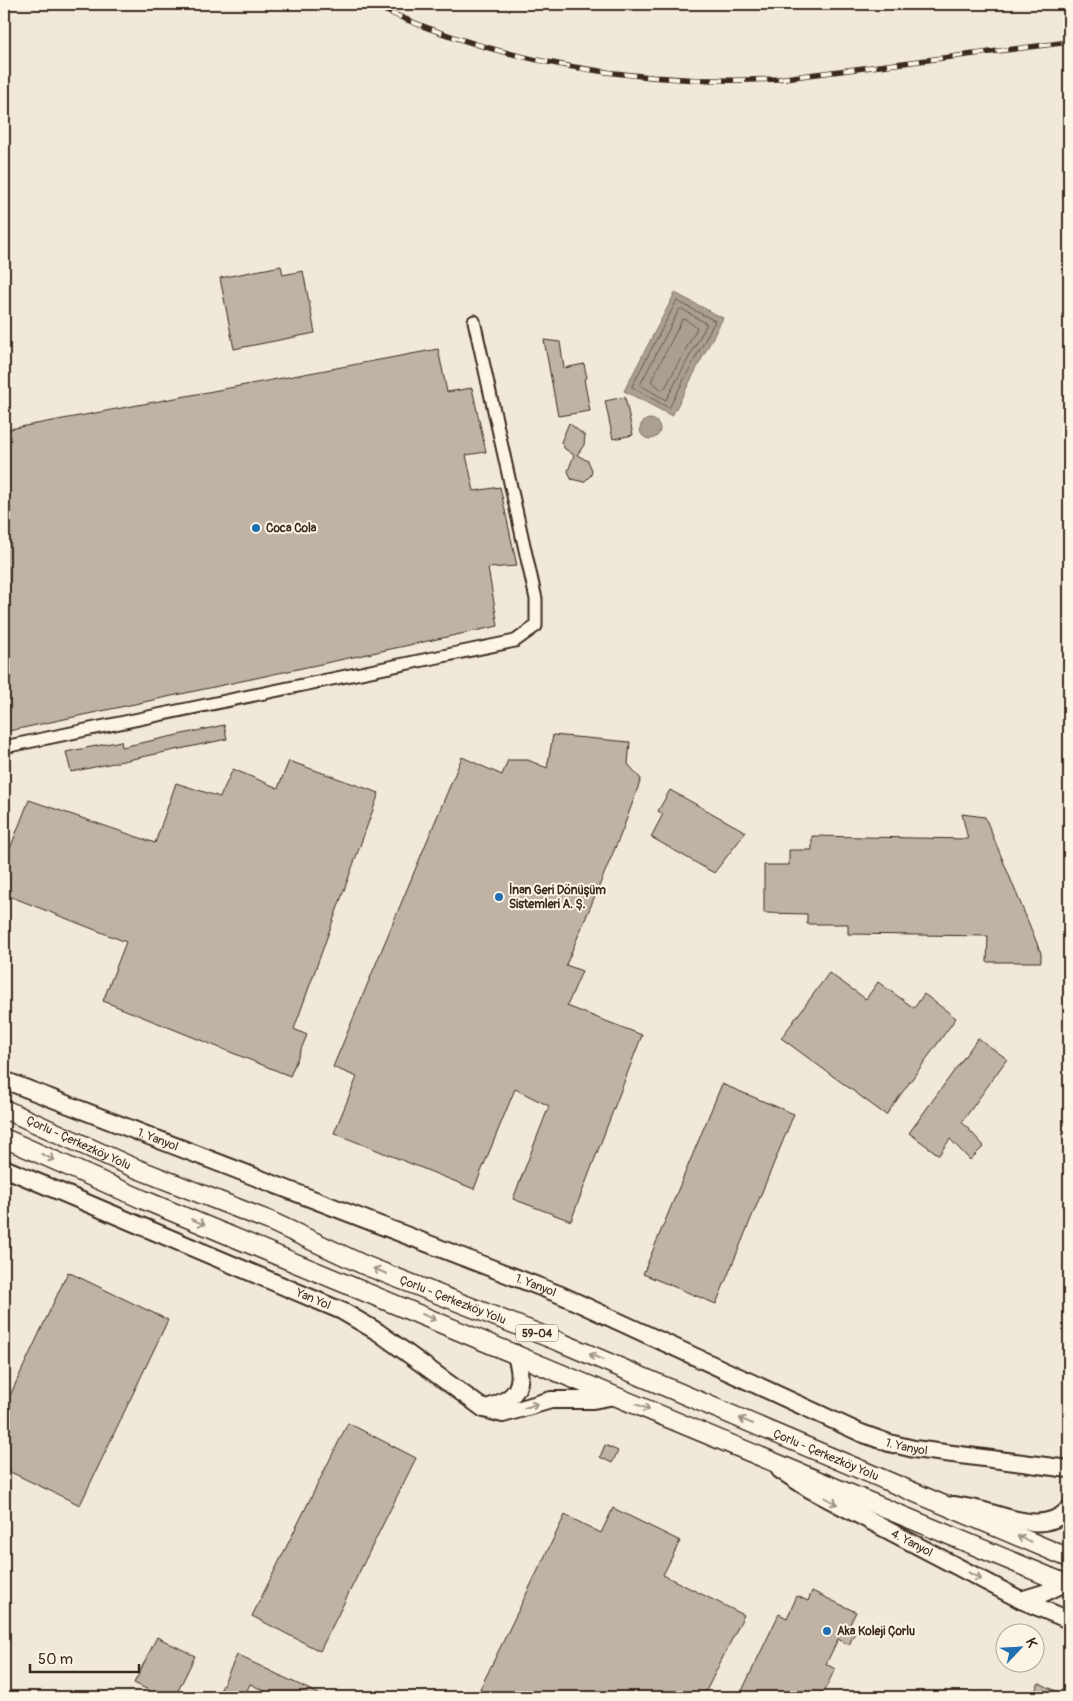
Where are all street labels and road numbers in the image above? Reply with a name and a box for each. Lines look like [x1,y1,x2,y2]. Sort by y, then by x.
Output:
street label: Çorlu - Çerkezköy Yolu [24,1113,133,1173]
street label: 1. Yanyol [135,1125,180,1155]
street label: 1. Yanyol [513,1271,558,1300]
street label: Çorlu - Çerkezköy Yolu [397,1273,508,1328]
street label: Yan Yol [293,1285,333,1313]
road number: 59-04 [516,1325,558,1342]
street label: Çorlu - Çerkezköy Yolu [771,1426,881,1484]
street label: 1. Yanyol [883,1435,929,1459]
street label: 4. Yanyol [888,1526,935,1561]

